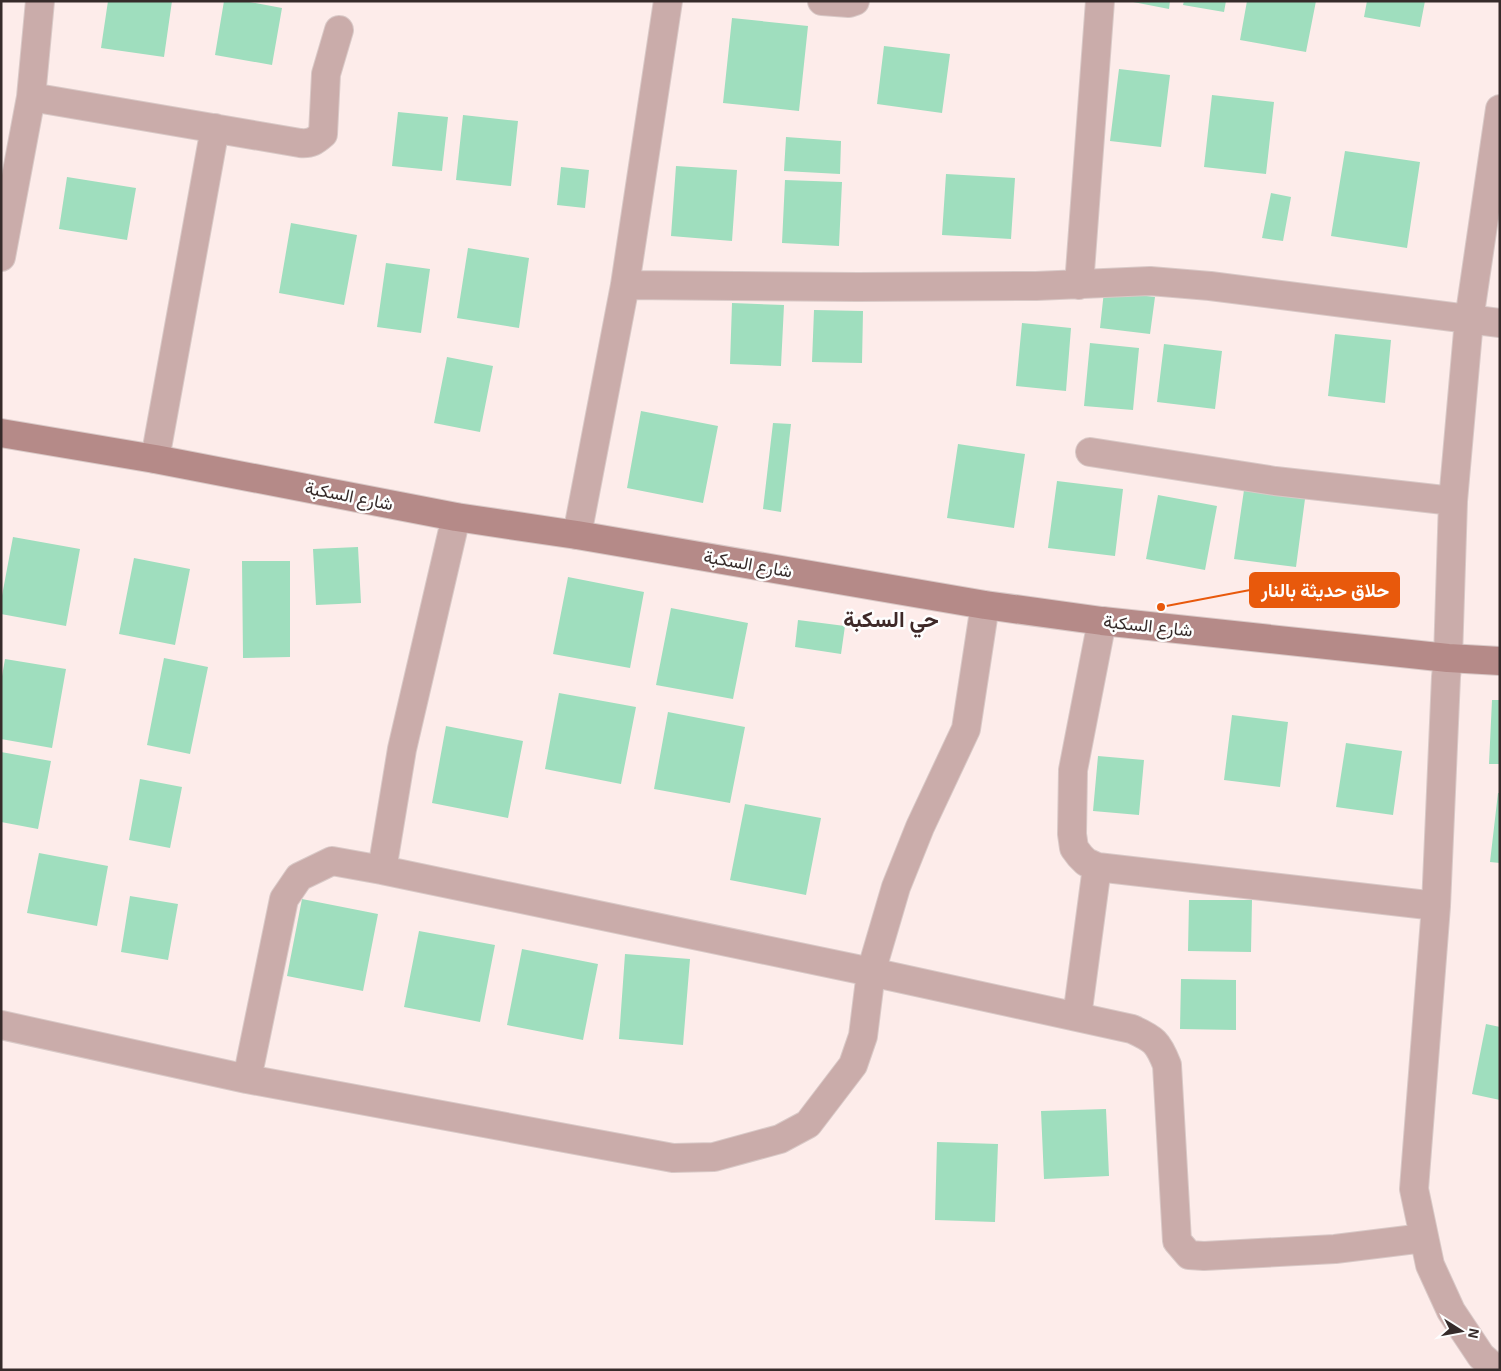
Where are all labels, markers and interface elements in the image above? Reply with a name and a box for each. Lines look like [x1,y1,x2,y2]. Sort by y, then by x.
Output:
street label: شارع السكبة [303,476,395,516]
street label: شارع السكبة [702,544,794,584]
callout: حلاق حديثة بالنار [1250,573,1399,607]
text: حلاق حديثة بالنار [1260,578,1389,603]
district label: حي السكبة [843,605,939,638]
street label: شارع السكبة [1102,609,1194,643]
north arrow [1436,1306,1486,1356]
text: N [1465,1327,1484,1340]

